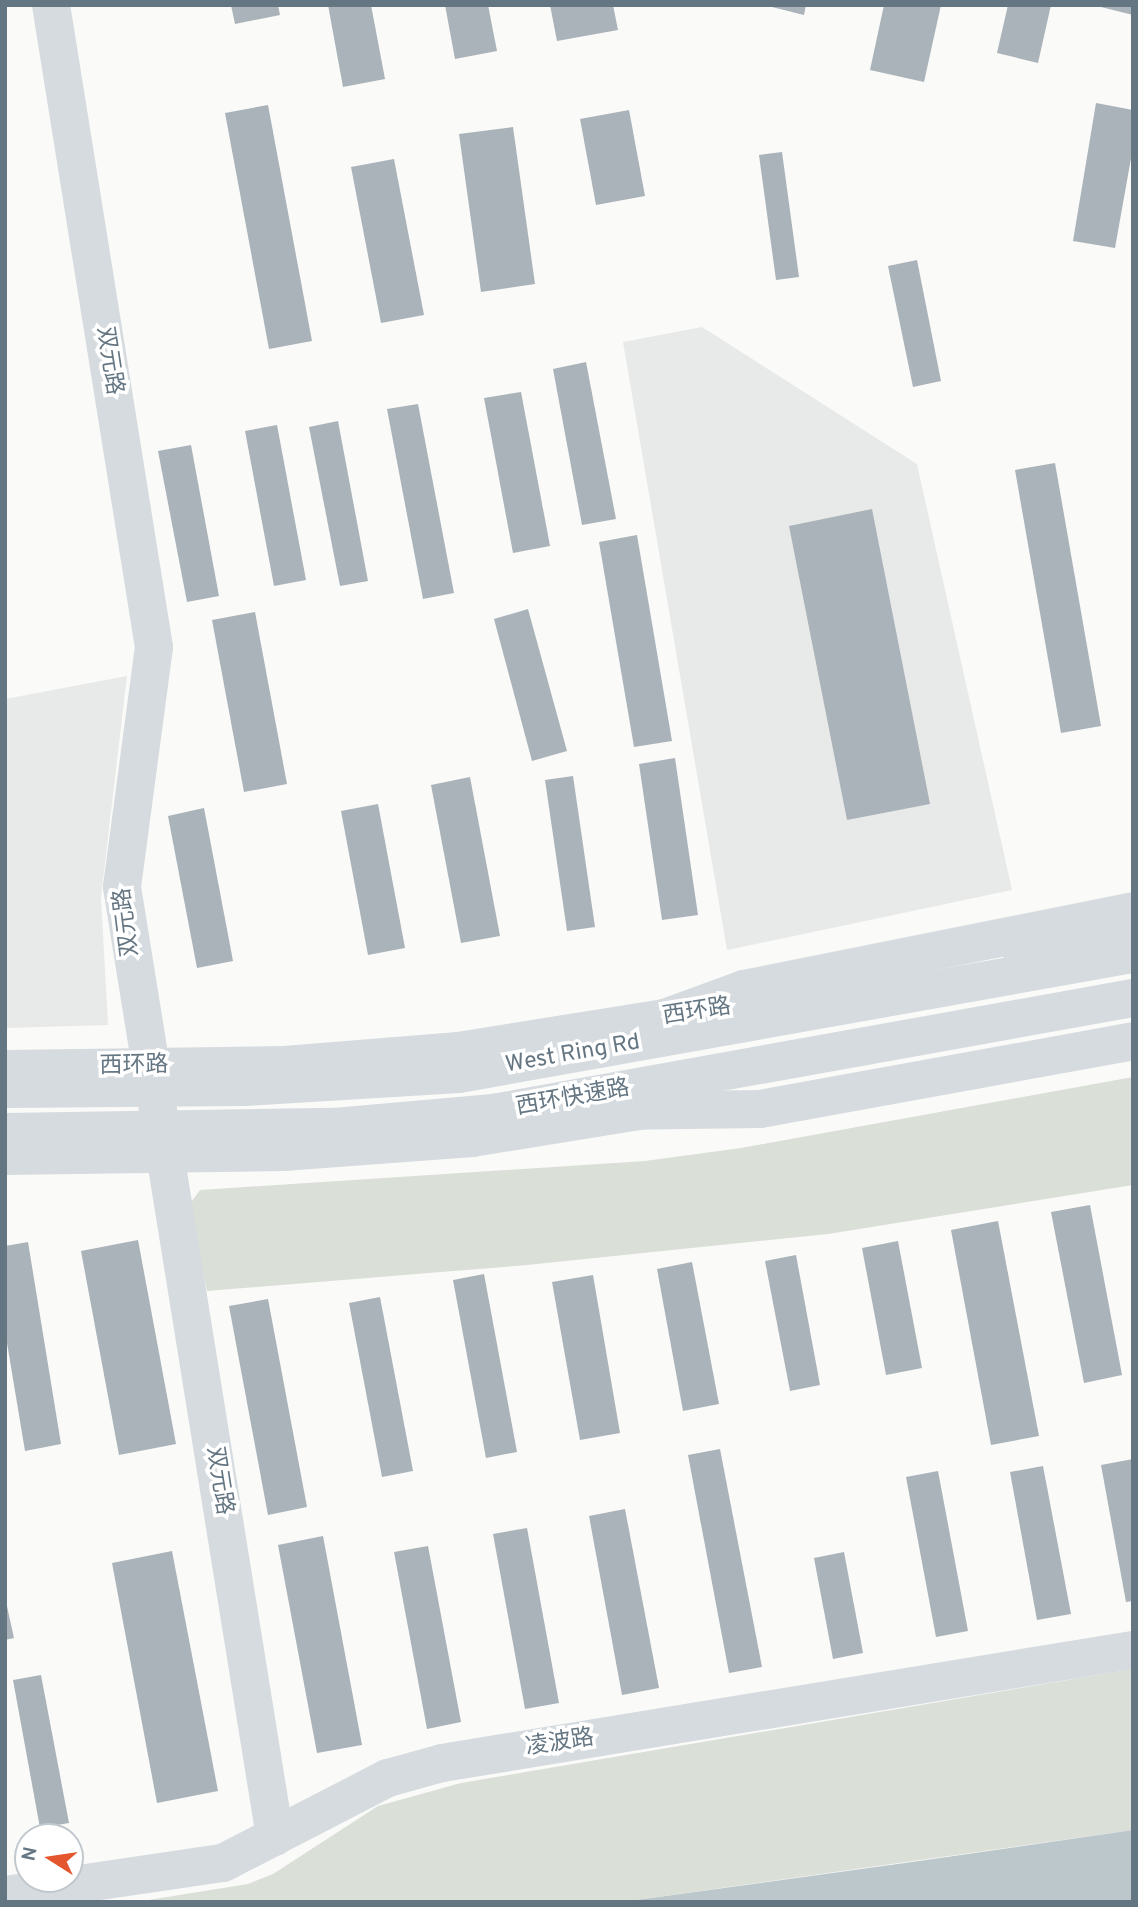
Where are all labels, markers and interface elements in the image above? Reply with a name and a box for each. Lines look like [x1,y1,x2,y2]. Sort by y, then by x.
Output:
street label: 双元路 [89,325,127,397]
street label: 双元路 [110,886,146,958]
street label: 西环路 [661,994,733,1032]
street label: West Ring Rd [504,1030,642,1080]
street label: 西环路 [99,1053,169,1081]
street label: 西环快速路 [514,1075,632,1123]
street label: 双元路 [199,1445,237,1517]
street label: 凌波路 [524,1725,596,1763]
north arrow [14,1823,84,1893]
text: N [17,1845,44,1863]

